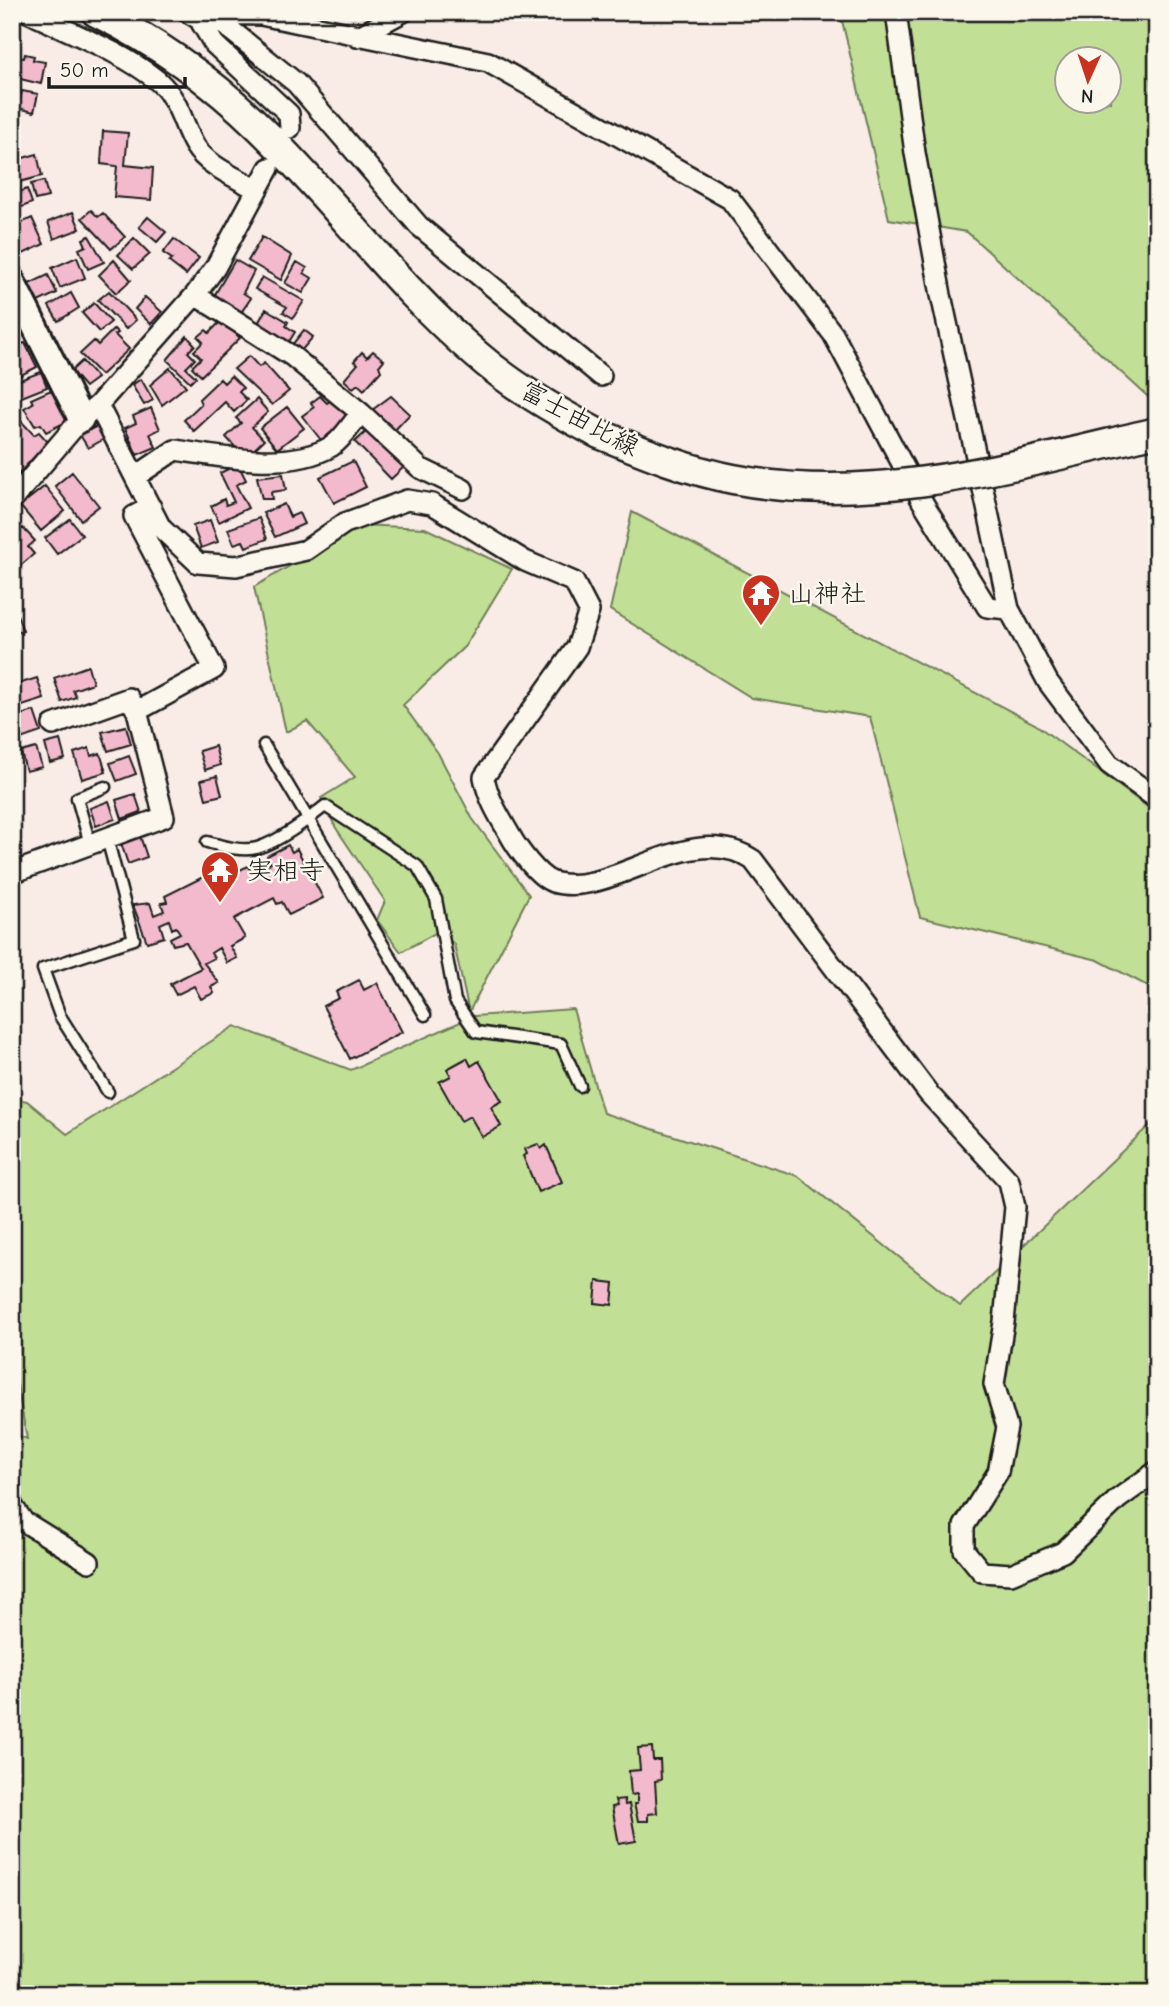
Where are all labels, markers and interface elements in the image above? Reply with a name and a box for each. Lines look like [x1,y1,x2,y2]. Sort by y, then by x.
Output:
scale bar [49,46,186,90]
north arrow [1054,46,1124,116]
text: 50 m [60,58,109,82]
text: N [1080,85,1094,107]
street label: 富士由比線 [515,375,644,463]
temple icon: 山神社 [740,572,782,627]
place label: 山神社 [788,579,866,609]
temple icon: 実相寺 [199,849,241,904]
place label: 実相寺 [247,856,325,886]

